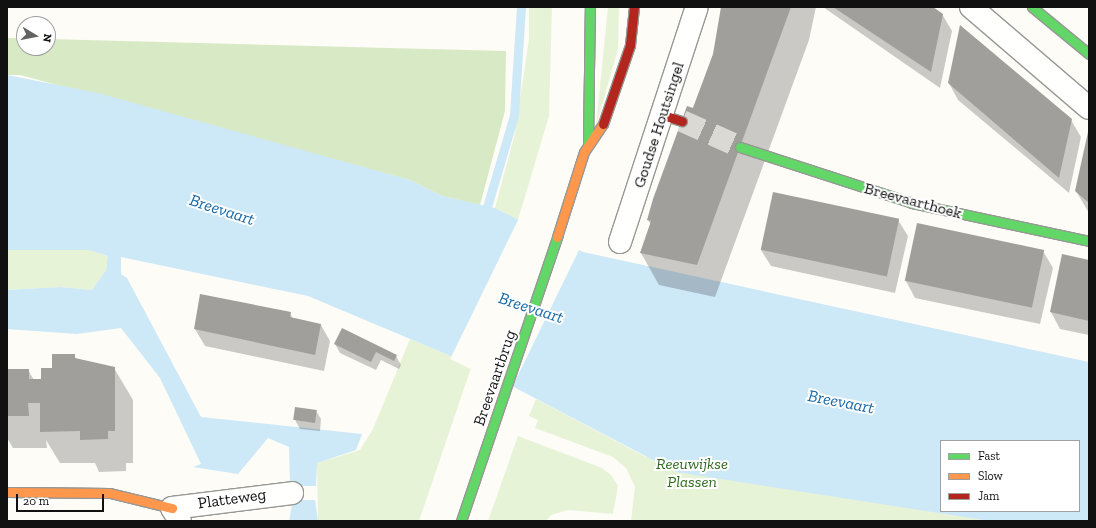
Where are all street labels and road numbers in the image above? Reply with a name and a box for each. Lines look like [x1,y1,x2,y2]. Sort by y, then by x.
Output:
street label: Goudse Houtsingel [630,60,688,190]
street label: Breevaarthoek [862,179,964,223]
street label: Breevaartbrug [470,327,520,429]
street label: Platteweg [197,485,267,513]

